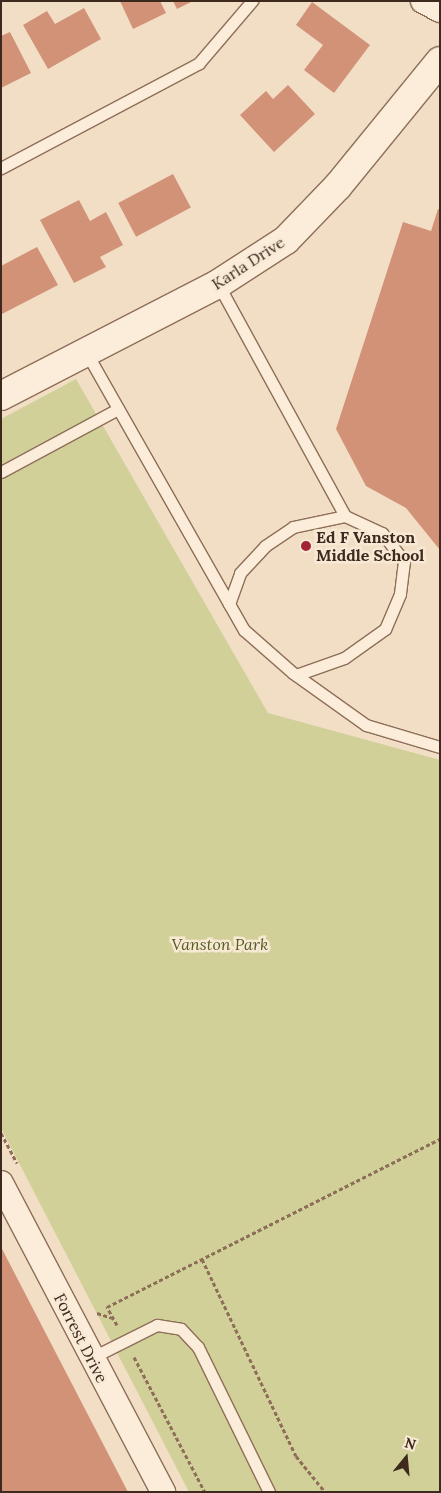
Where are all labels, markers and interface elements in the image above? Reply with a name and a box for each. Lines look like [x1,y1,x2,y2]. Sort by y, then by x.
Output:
street label: Karla Drive [208,232,288,294]
place label: Ed F Vanston Middle School [316,527,424,565]
marker: Ed F Vanston Middle School [300,540,312,552]
park label: Vanston Park [172,934,268,954]
street label: Forrest Drive [50,1290,112,1386]
north arrow [381,1433,431,1483]
text: N [403,1433,418,1454]

